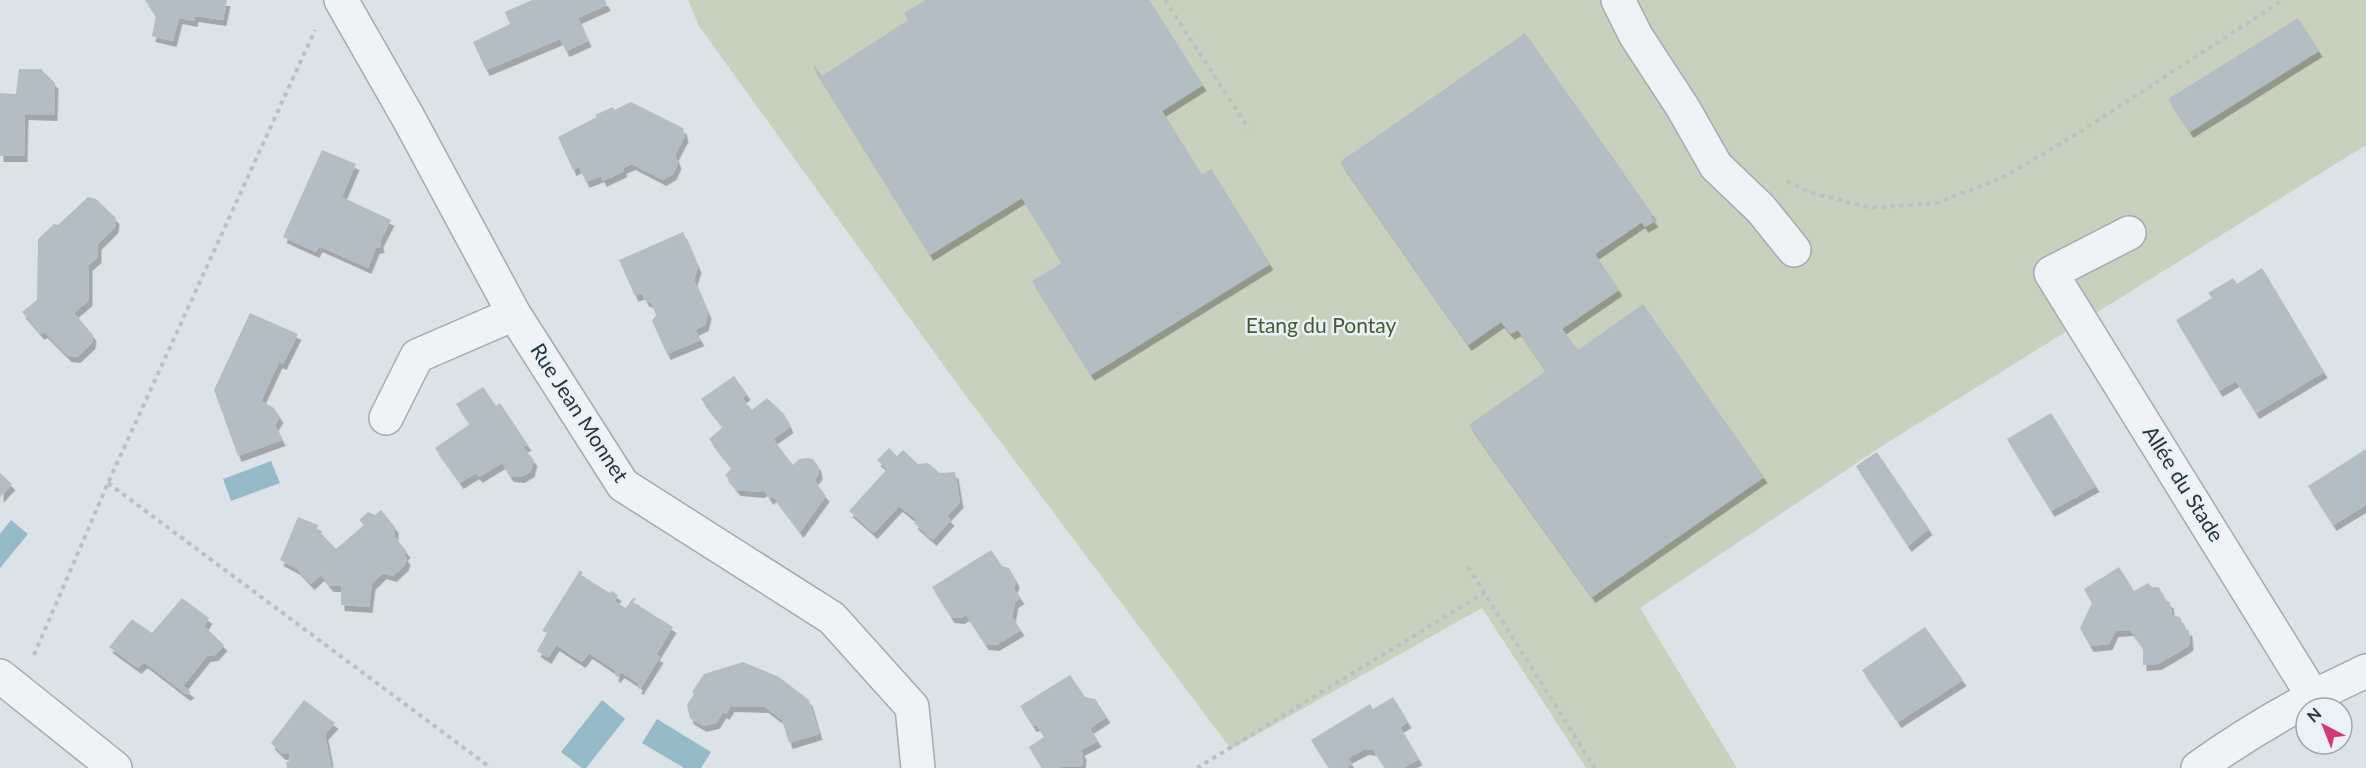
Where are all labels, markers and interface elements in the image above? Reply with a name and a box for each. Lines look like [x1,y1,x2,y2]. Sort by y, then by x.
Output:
park label: Etang du Pontay [1246,312,1396,337]
street label: Rue Jean Monnet [526,338,635,487]
street label: Allée du Stade [2139,421,2230,546]
north arrow [2294,696,2354,756]
text: N [2303,703,2325,726]

